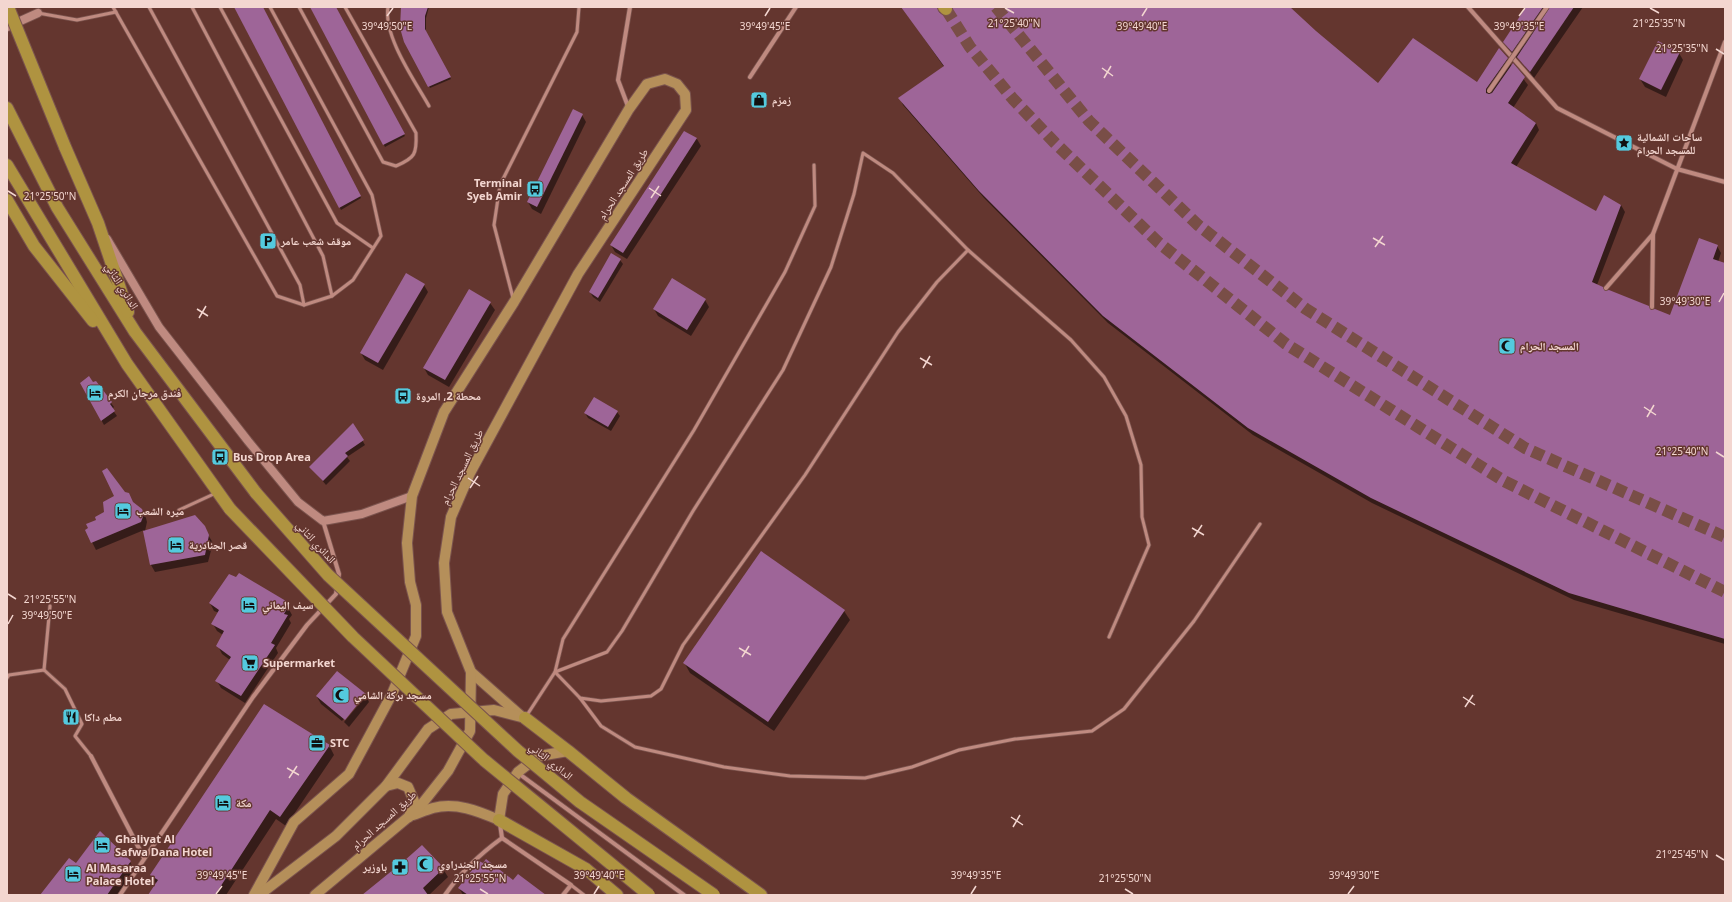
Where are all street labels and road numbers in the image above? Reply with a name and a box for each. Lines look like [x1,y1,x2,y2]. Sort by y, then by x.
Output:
street label: طريق المسجد الحرام [594,145,651,222]
street label: الدائري الثاني [101,260,143,313]
street label: طريق المسجد الحرام [437,427,486,507]
street label: الدائري الثاني [292,517,339,567]
street label: الدائري الثاني [525,738,576,784]
street label: طريق المسجد الحرام [348,787,419,853]

